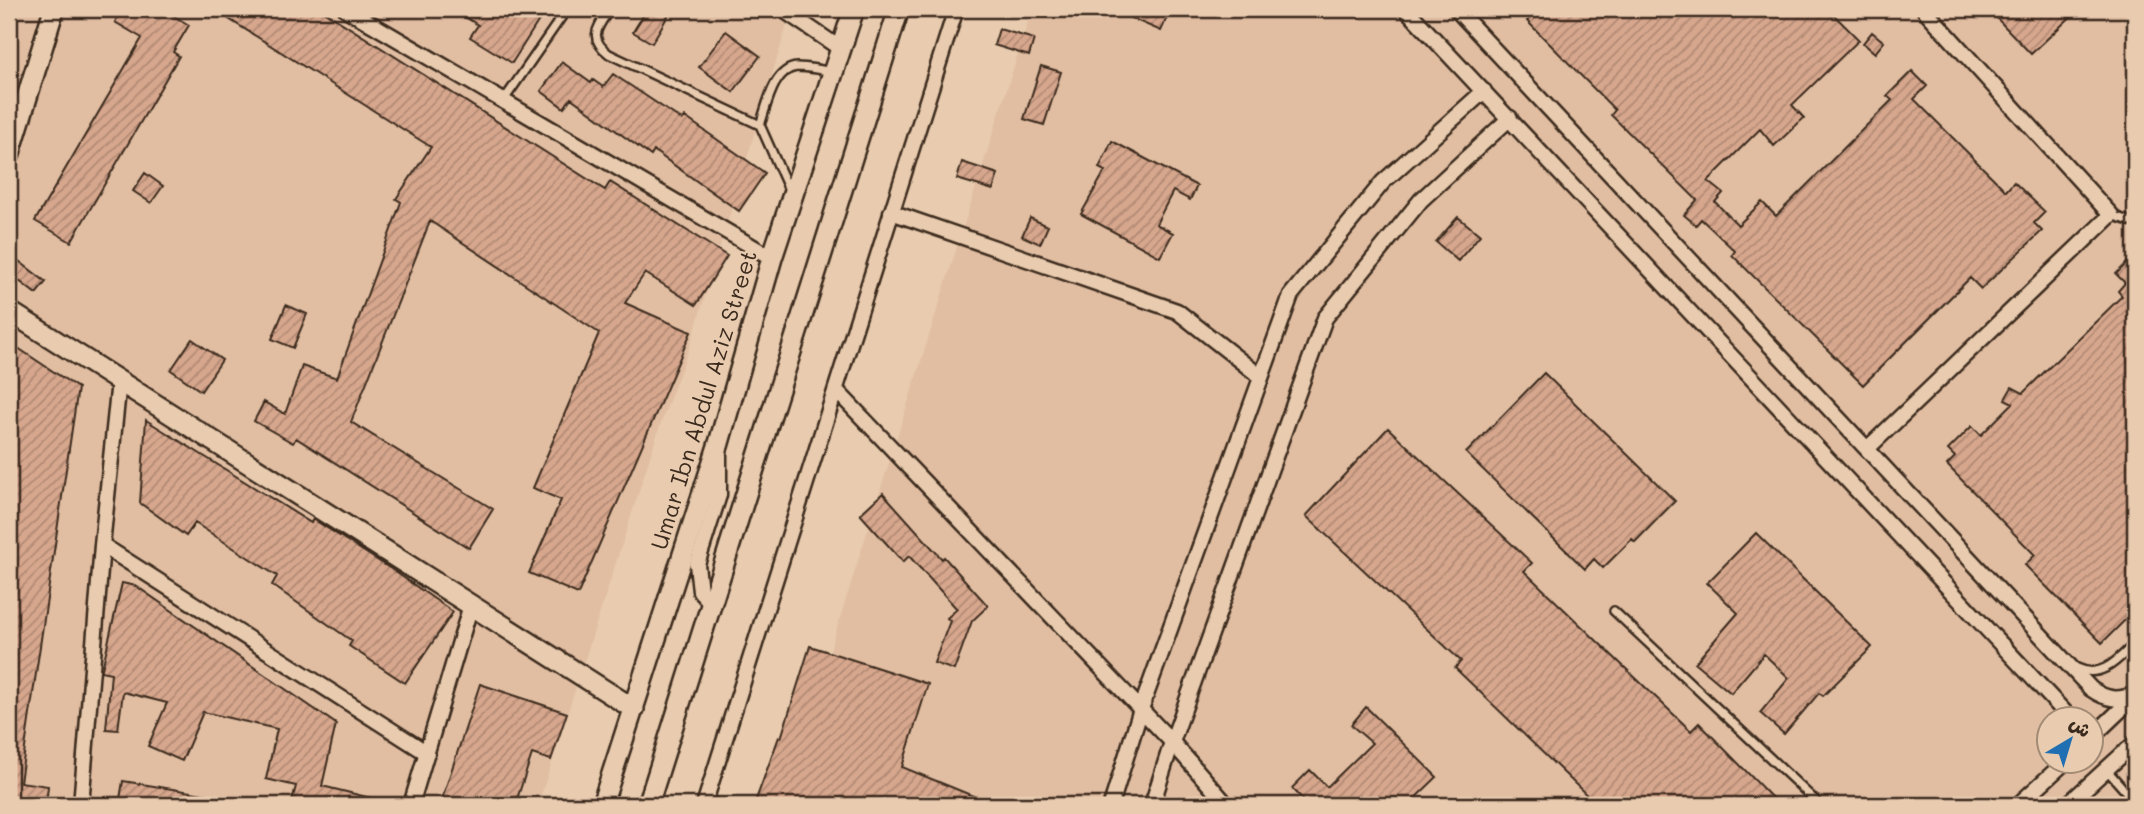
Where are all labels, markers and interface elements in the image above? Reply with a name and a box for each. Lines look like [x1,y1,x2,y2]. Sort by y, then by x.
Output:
street label: Umar Ibn Abdul Aziz Street [643,246,763,553]
north arrow [2036,706,2106,776]
text: ش [2065,710,2097,743]

